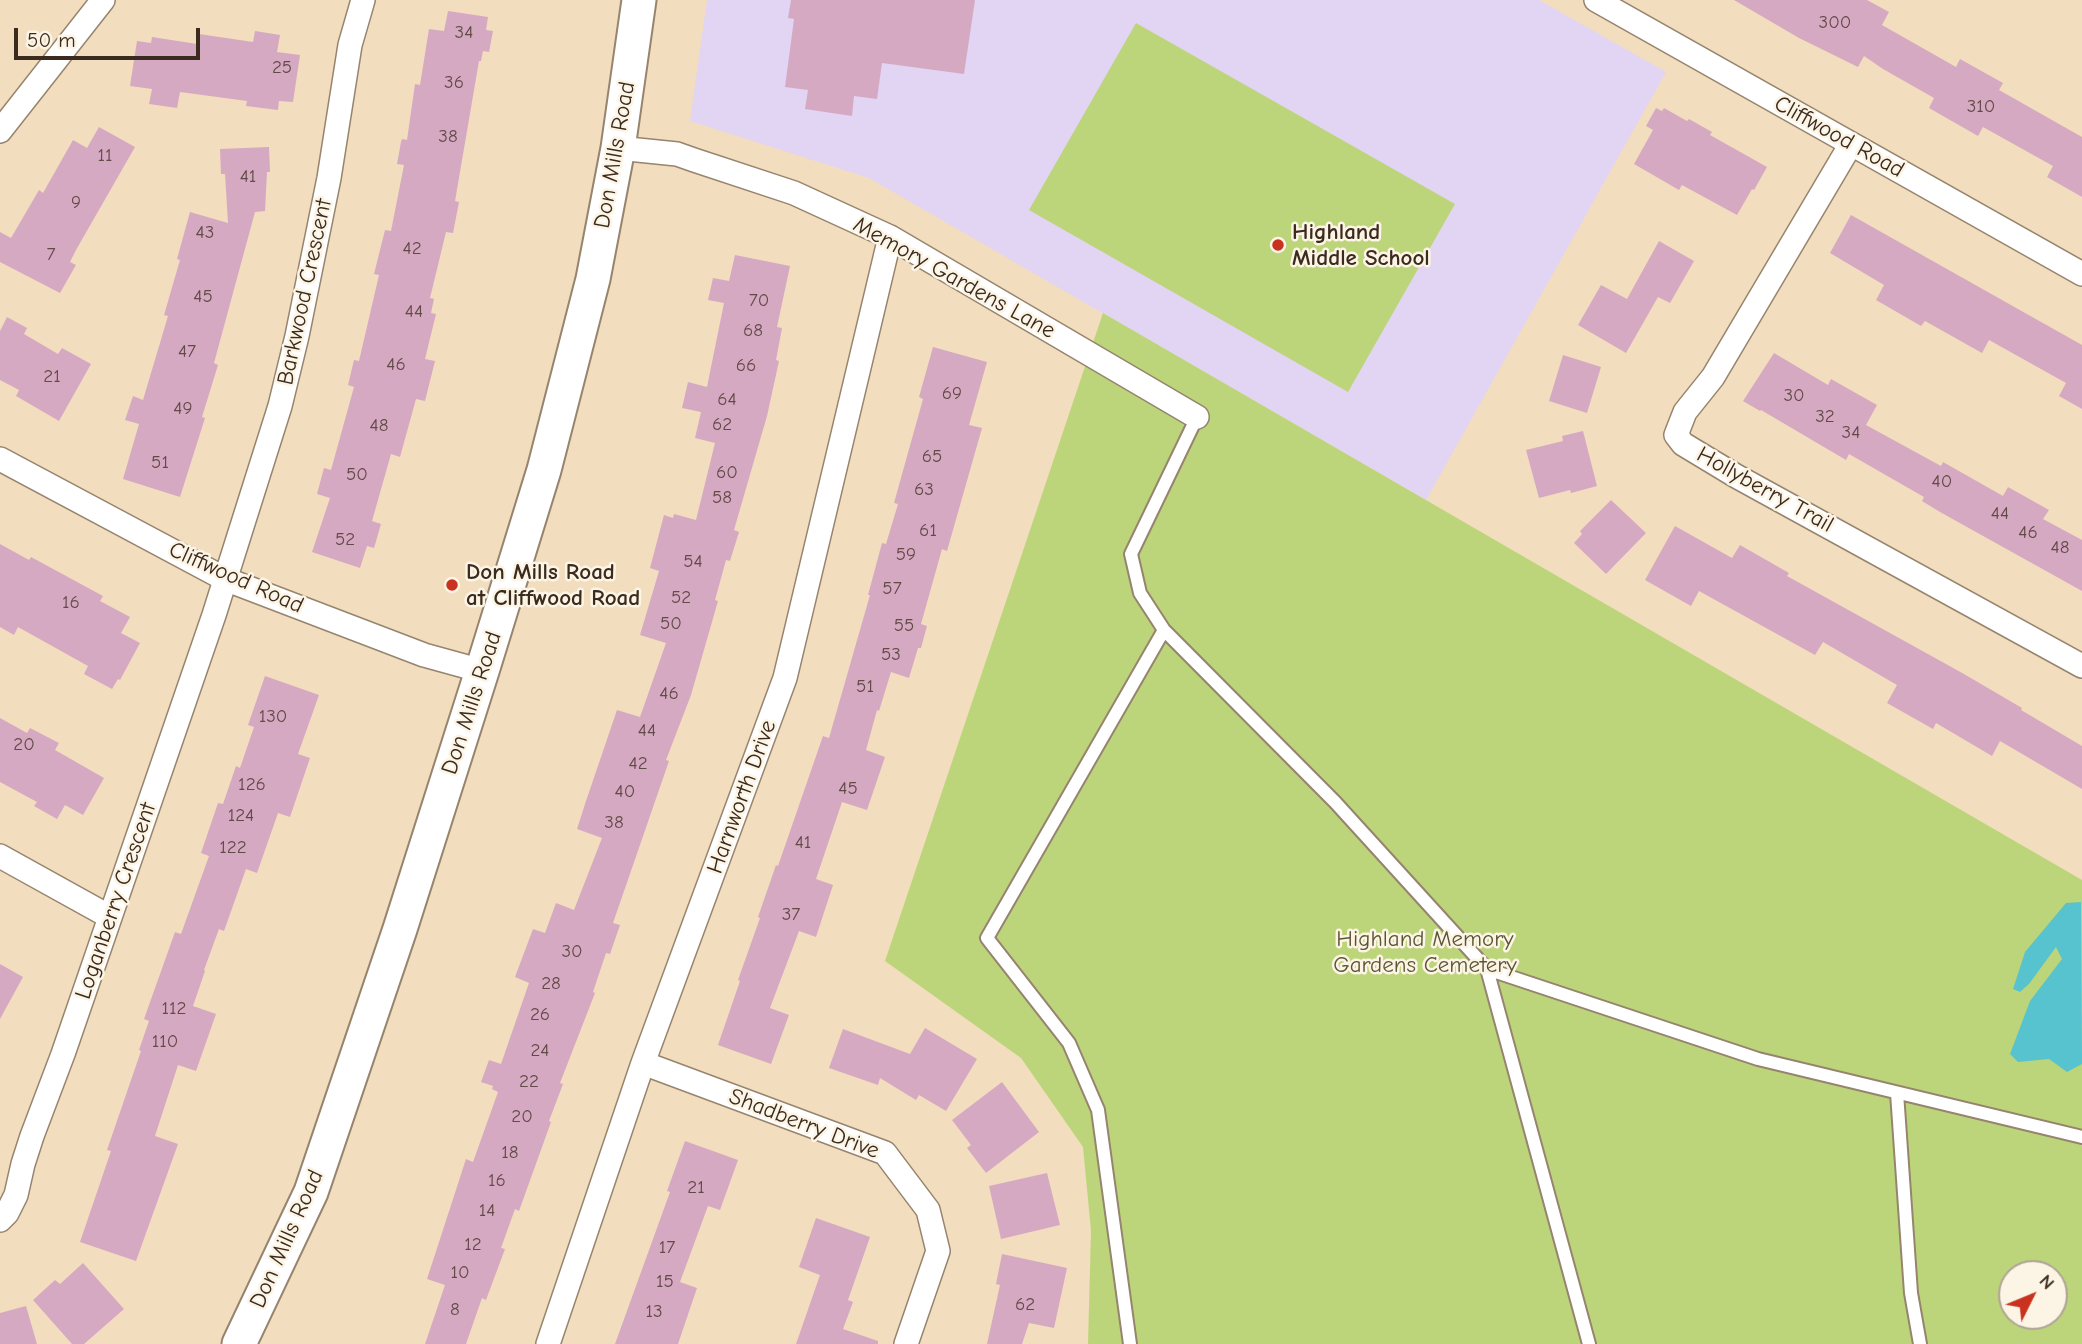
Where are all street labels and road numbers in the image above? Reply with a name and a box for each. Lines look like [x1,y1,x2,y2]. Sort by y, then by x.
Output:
street label: Don Mills Road [589,79,641,231]
street label: Cliffwood Road [1769,90,1909,184]
street label: Barkwood Crescent [272,196,338,388]
street label: Memory Gardens Lane [848,211,1060,345]
street label: Hollyberry Trail [1692,441,1838,539]
street label: Cliffwood Road [164,536,308,620]
street label: Don Mills Road [436,628,508,778]
street label: Harnworth Drive [701,717,783,877]
street label: Loganberry Crescent [69,799,163,1003]
street label: Shadberry Drive [725,1083,883,1165]
street label: Don Mills Road [244,1166,330,1312]

